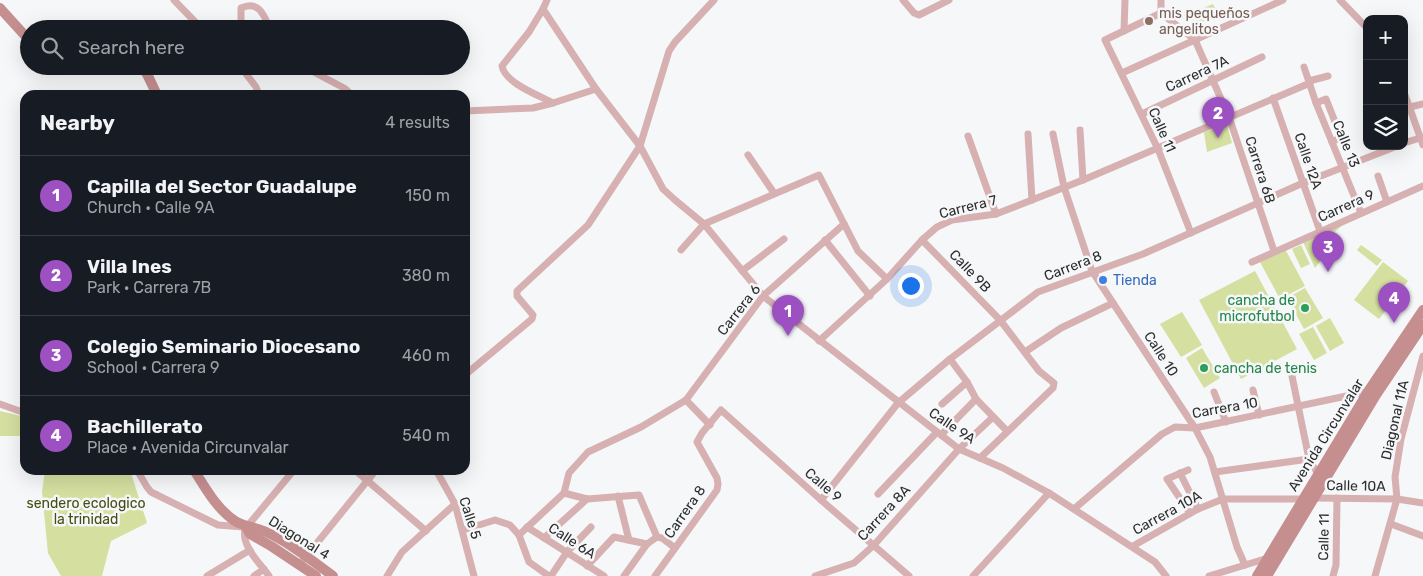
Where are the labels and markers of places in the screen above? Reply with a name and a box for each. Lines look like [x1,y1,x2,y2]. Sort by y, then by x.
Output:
place label: mis pequeños angelitos [1159,5,1250,38]
marker: mis pequeños angelitos [1143,15,1155,27]
pin: 2 [1202,97,1234,138]
pin: 3 [1312,231,1344,272]
place label: Tienda [1113,272,1157,289]
marker: Tienda [1097,274,1109,286]
pin: 4 [1378,282,1410,323]
place label: cancha de microfutbol [1219,292,1295,325]
pin: 1 [772,295,804,336]
marker: cancha de microfutbol [1299,302,1311,314]
place label: cancha de tenis [1214,360,1317,377]
marker: cancha de tenis [1198,362,1210,374]

